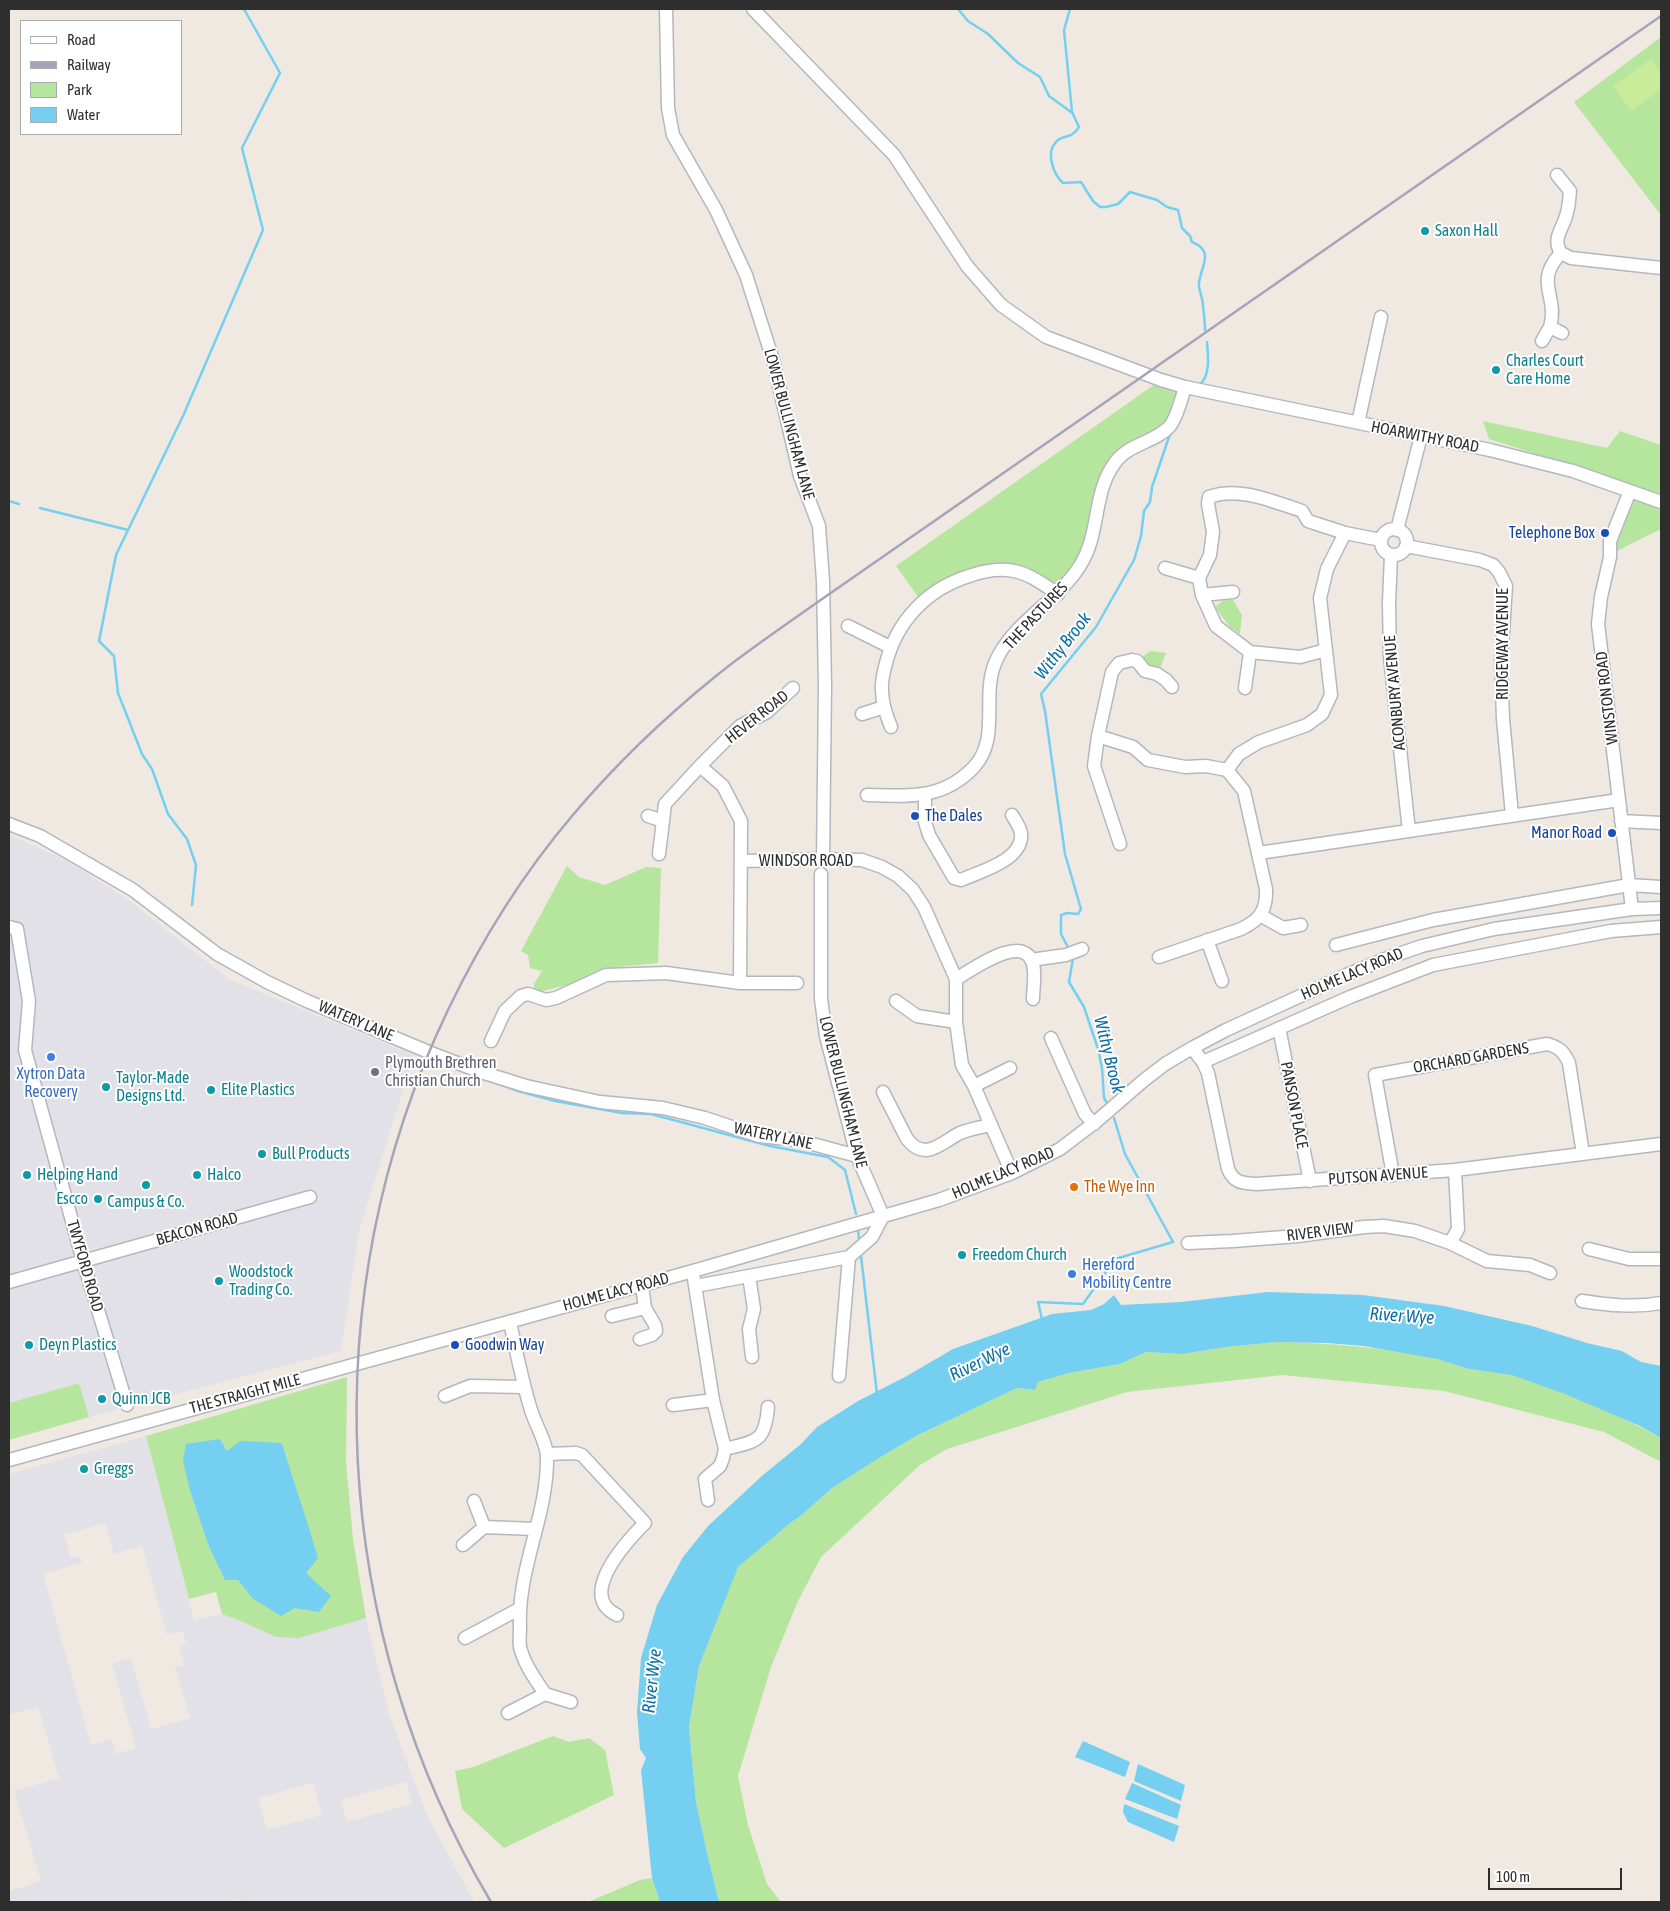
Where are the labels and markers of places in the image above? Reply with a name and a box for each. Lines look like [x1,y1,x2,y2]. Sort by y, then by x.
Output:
place label: Saxon Hall [1435,221,1498,241]
marker: Saxon Hall [1419,225,1431,237]
place label: Charles Court Care Home [1506,351,1584,389]
marker: Charles Court Care Home [1490,364,1502,376]
place label: Telephone Box [1509,523,1595,543]
marker: Telephone Box [1599,527,1611,539]
place label: The Dales [925,806,982,826]
marker: The Dales [909,810,921,822]
place label: Manor Road [1531,823,1602,843]
marker: Manor Road [1606,827,1618,839]
marker: Xytron Data Recovery [45,1051,57,1063]
place label: Plymouth Brethren Christian Church [385,1053,497,1091]
place label: Xytron Data Recovery [17,1064,85,1102]
marker: Plymouth Brethren Christian Church [369,1066,381,1078]
place label: Taylor-Made Designs Ltd. [116,1068,189,1106]
place label: Elite Plastics [221,1080,295,1100]
marker: Taylor-Made Designs Ltd. [100,1081,112,1093]
marker: Elite Plastics [205,1084,217,1096]
place label: Bull Products [272,1144,350,1164]
marker: Bull Products [256,1148,268,1160]
place label: Helping Hand [37,1165,118,1185]
place label: Halco [207,1165,241,1185]
marker: Helping Hand [21,1169,33,1181]
marker: Halco [191,1169,203,1181]
place label: The Wye Inn [1084,1177,1155,1197]
marker: Campus & Co. [140,1179,152,1191]
marker: The Wye Inn [1068,1181,1080,1193]
place label: Escco [56,1189,88,1209]
place label: Campus & Co. [107,1192,185,1212]
marker: Escco [92,1193,104,1205]
place label: Freedom Church [972,1245,1067,1265]
marker: Freedom Church [956,1249,968,1261]
place label: Hereford Mobility Centre [1082,1255,1172,1293]
place label: Woodstock Trading Co. [229,1262,293,1300]
marker: Hereford Mobility Centre [1066,1268,1078,1280]
marker: Woodstock Trading Co. [213,1275,225,1287]
place label: Deyn Plastics [39,1335,117,1355]
place label: Goodwin Way [465,1335,544,1355]
marker: Deyn Plastics [23,1339,35,1351]
marker: Goodwin Way [449,1339,461,1351]
place label: Quinn JCB [112,1389,170,1409]
marker: Quinn JCB [96,1393,108,1405]
place label: Greggs [94,1459,134,1479]
marker: Greggs [78,1463,90,1475]

